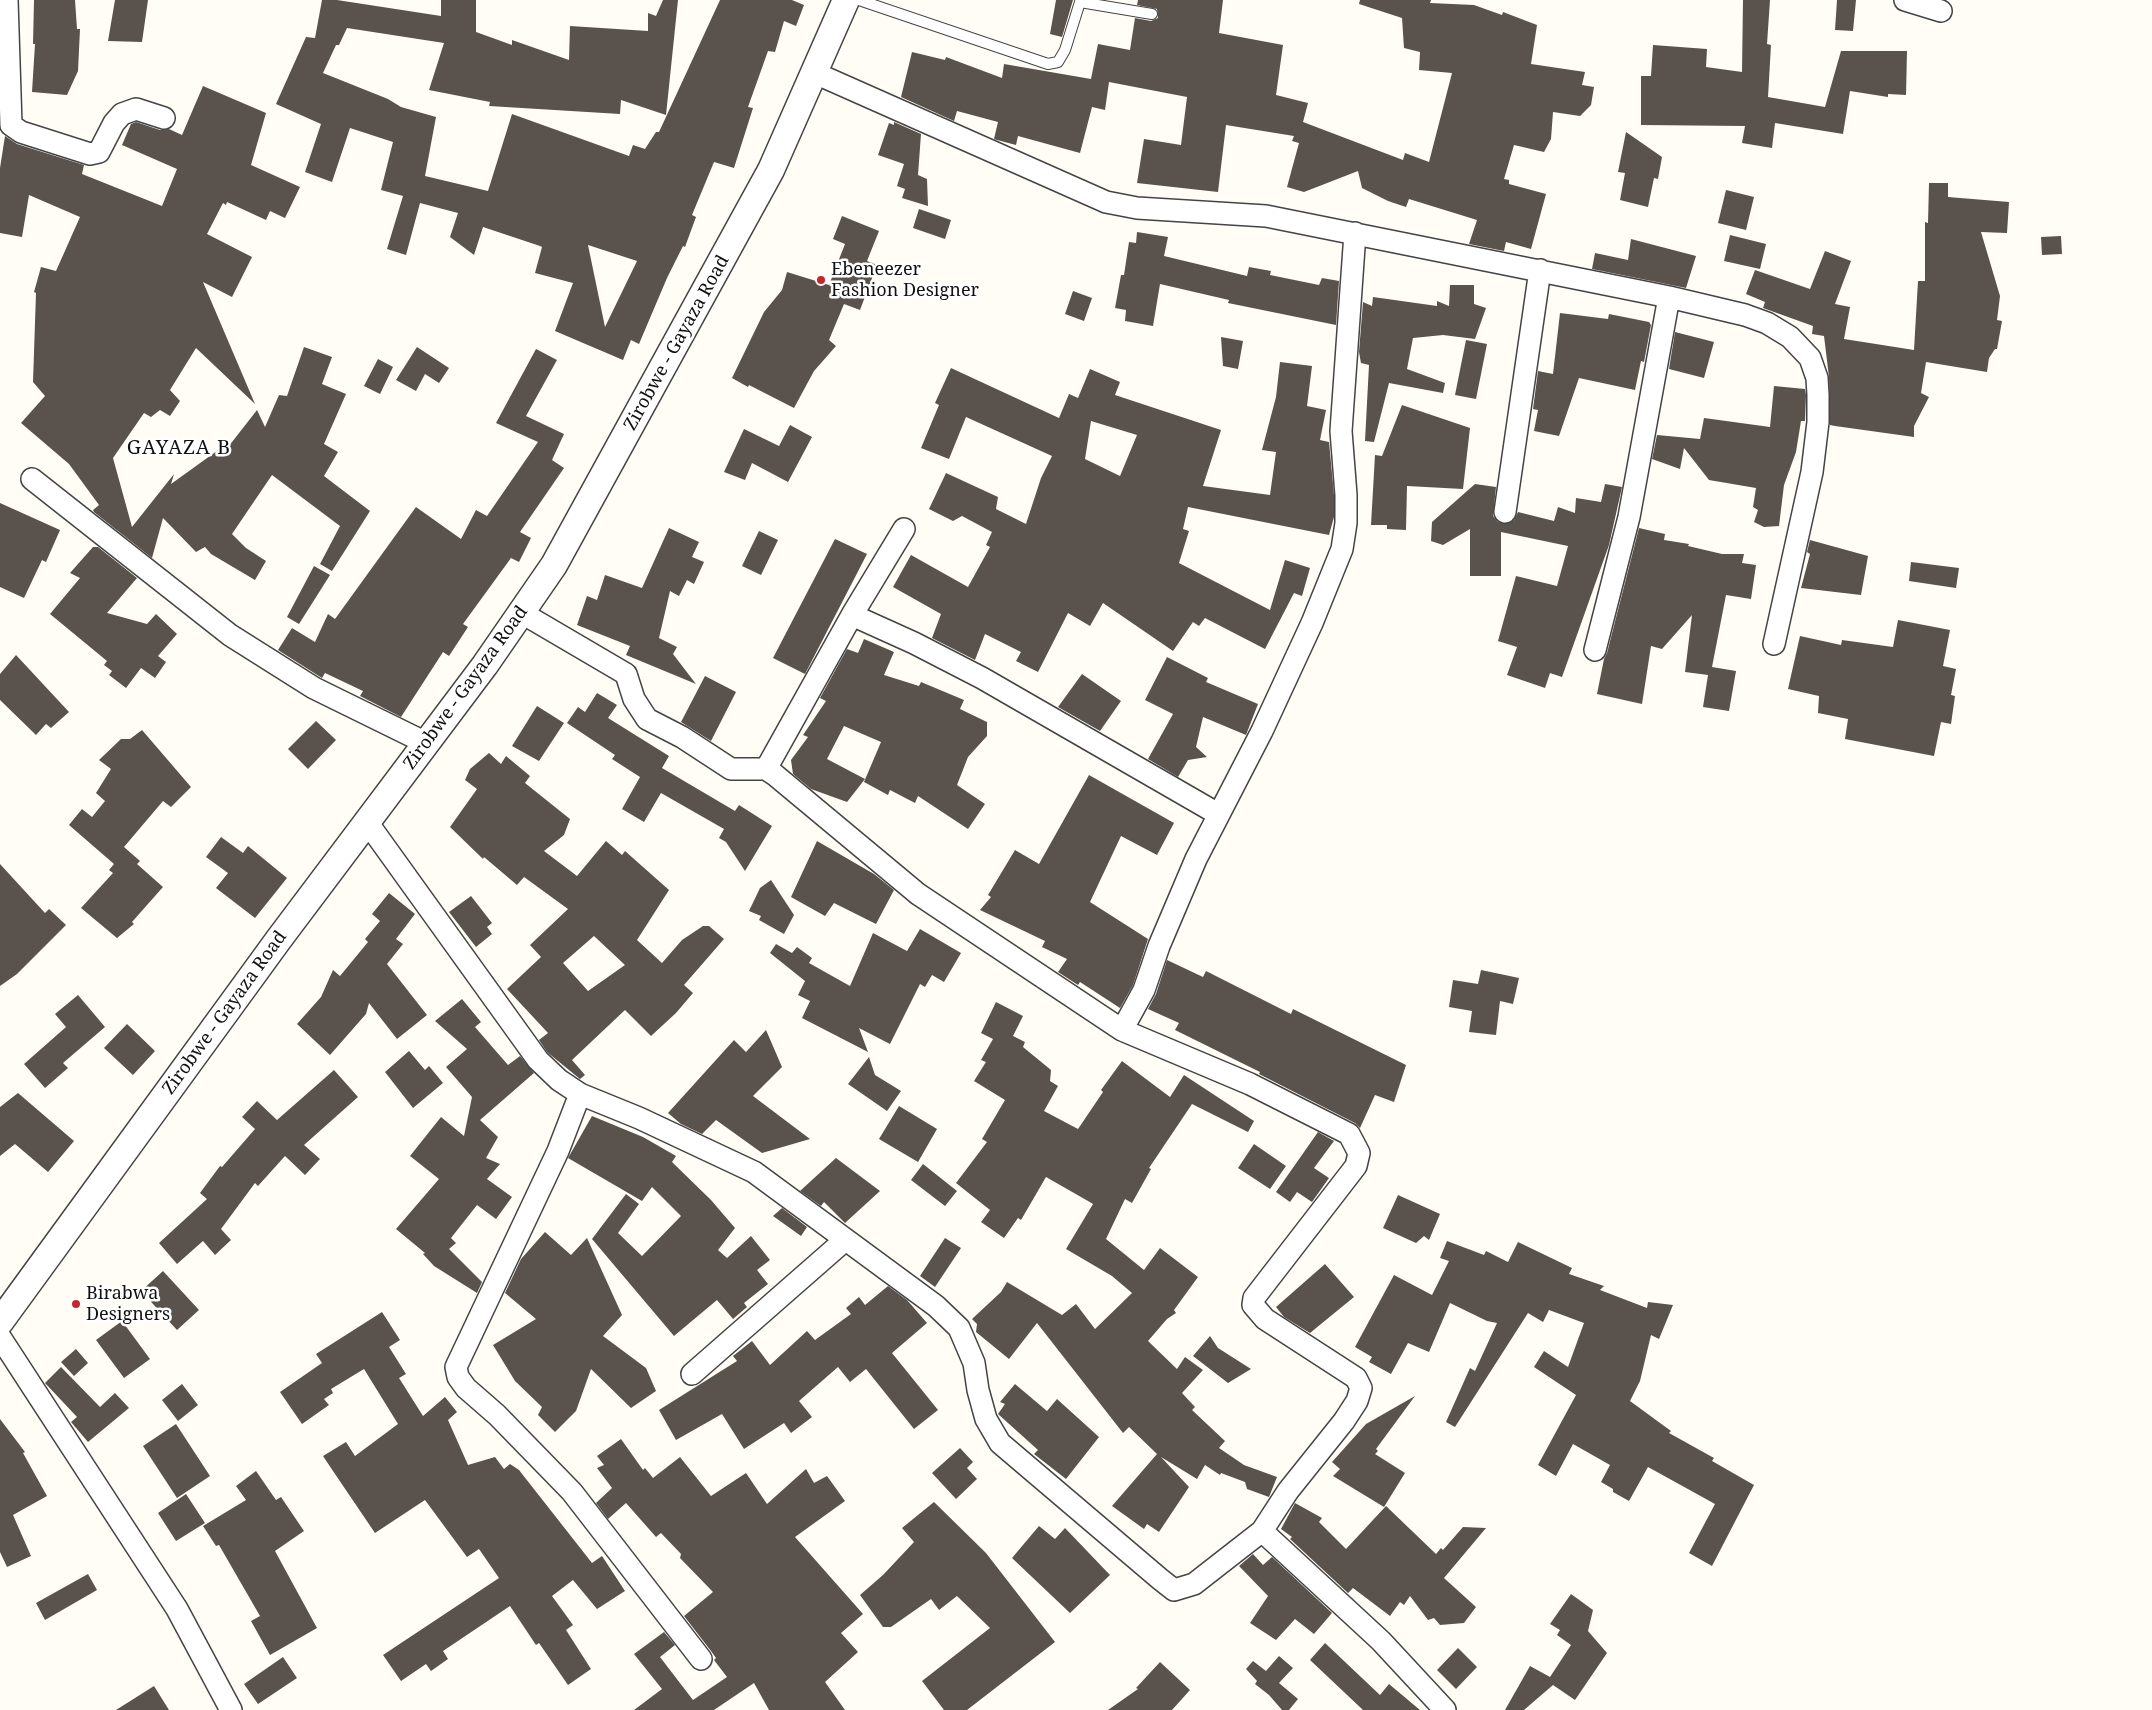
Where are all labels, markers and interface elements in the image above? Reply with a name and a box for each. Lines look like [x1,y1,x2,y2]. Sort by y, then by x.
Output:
street label: Zirobwe - Gayaza Road [620,252,734,434]
place label: Ebeneezer Fashion Designer [831,259,979,302]
marker: Ebeneezer Fashion Designer [815,274,827,286]
district label: GAYAZA B [126,436,232,460]
street label: Zirobwe - Gayaza Road [399,602,533,774]
street label: Zirobwe - Gayaza Road [158,927,292,1099]
place label: Birabwa Designers [86,1283,170,1326]
marker: Birabwa Designers [70,1298,82,1310]

